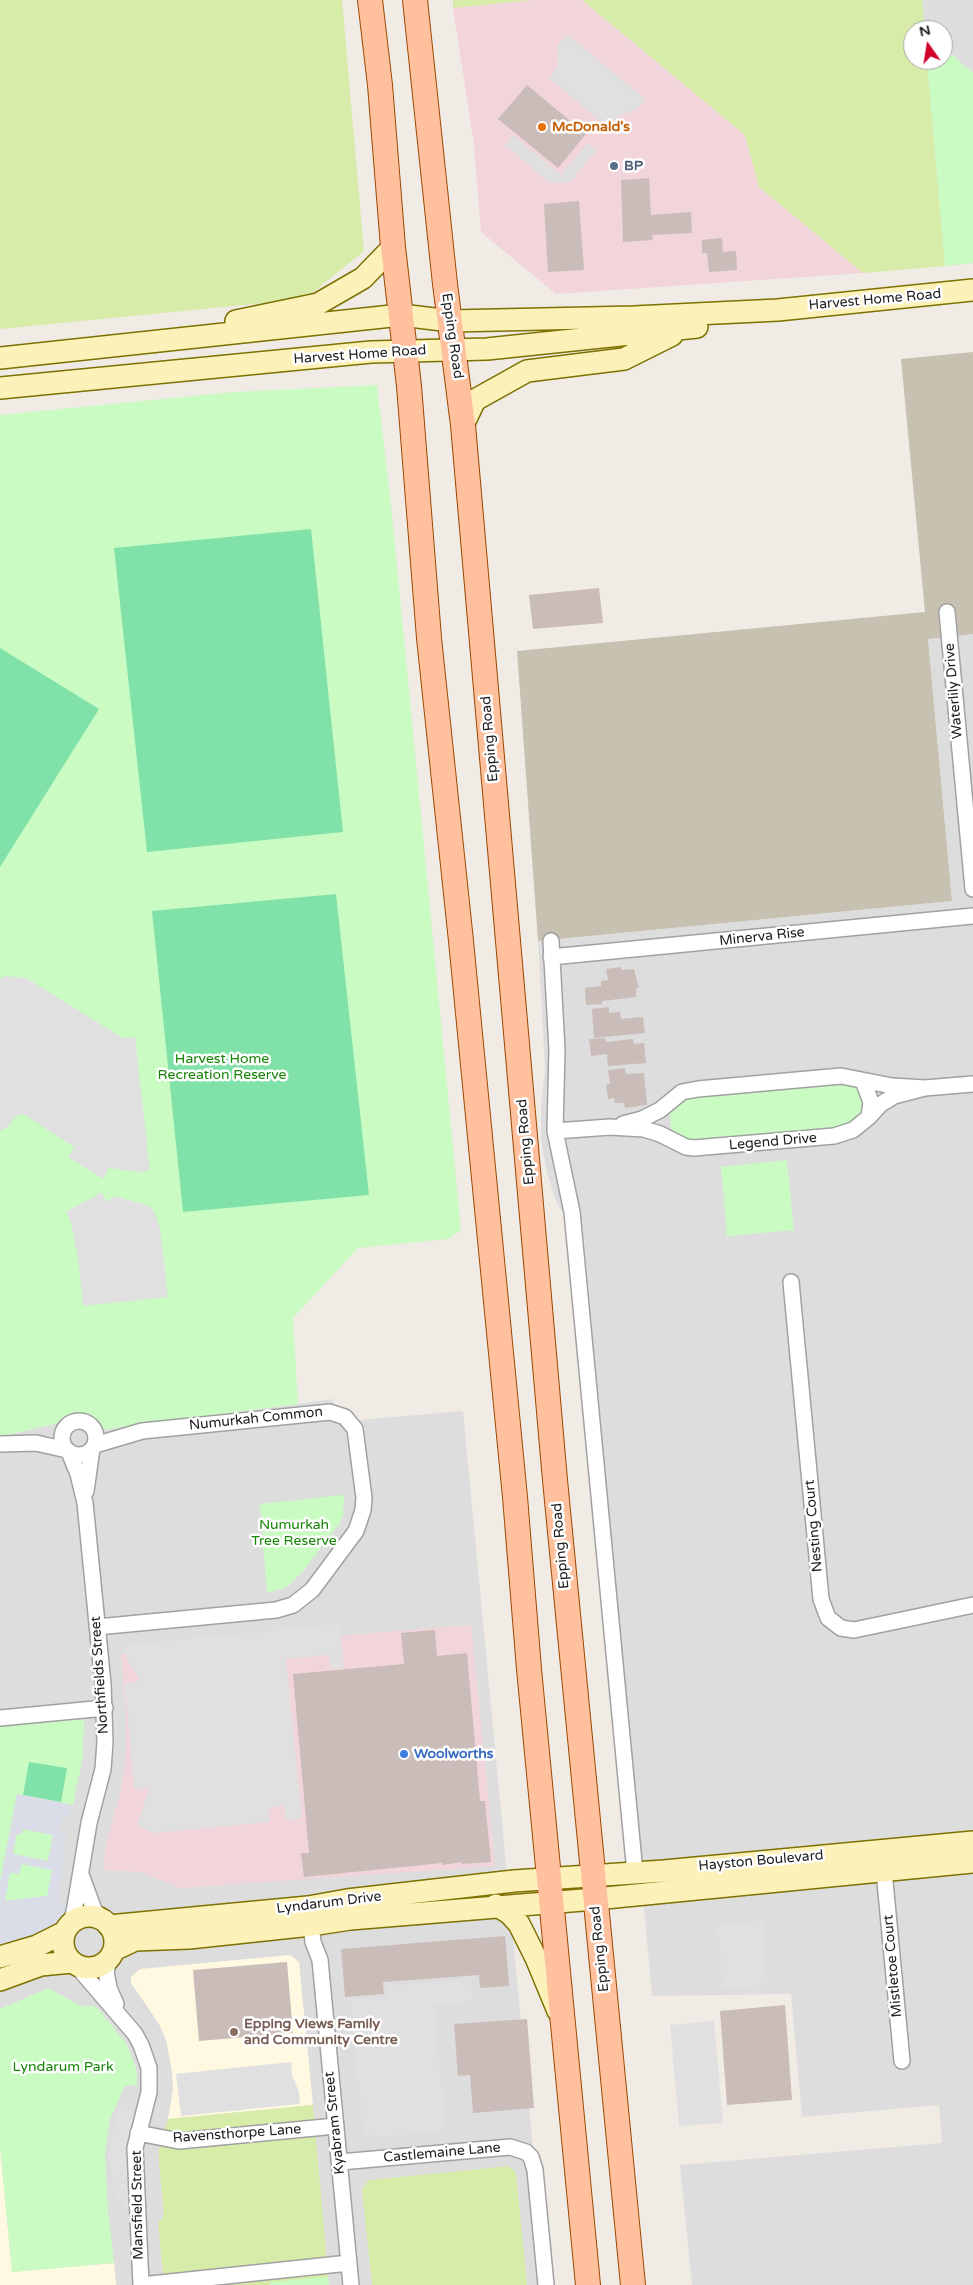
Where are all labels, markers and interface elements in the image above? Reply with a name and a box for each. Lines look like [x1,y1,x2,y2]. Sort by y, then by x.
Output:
north arrow [903,20,953,70]
text: N [917,21,932,40]
place label: McDonald's [552,119,630,135]
marker: McDonald's [536,121,548,133]
place label: BP [624,158,643,174]
marker: BP [608,160,620,172]
street label: Harvest Home Road [808,286,942,314]
street label: Epping Road [438,292,466,380]
street label: Harvest Home Road [293,342,427,368]
street label: Waterlily Drive [941,642,967,740]
street label: Epping Road [478,695,502,783]
street label: Minerva Rise [719,924,805,950]
park label: Harvest Home Recreation Reserve [158,1051,286,1084]
street label: Epping Road [514,1098,538,1186]
street label: Legend Drive [728,1130,818,1154]
street label: Numurkah Common [188,1404,324,1434]
street label: Nesting Court [802,1479,826,1573]
street label: Epping Road [549,1502,573,1590]
park label: Numurkah Tree Reserve [251,1517,337,1550]
street label: Northfields Street [87,1615,113,1735]
place label: Woolworths [414,1746,493,1762]
marker: Woolworths [398,1748,410,1760]
street label: Hayston Boulevard [698,1847,824,1875]
street label: Lyndarum Drive [276,1888,382,1918]
street label: Epping Road [587,1905,613,1993]
street label: Mistletoe Court [880,1914,906,2018]
place label: Epping Views Family and Community Centre [244,2016,398,2048]
marker: Epping Views Family and Community Centre [228,2026,240,2038]
park label: Lyndarum Park [12,2059,114,2075]
street label: Kyabram Street [321,2071,349,2175]
street label: Ravensthorpe Lane [172,2121,302,2147]
street label: Castlemaine Lane [383,2140,501,2166]
street label: Mansfield Street [129,2150,147,2260]

